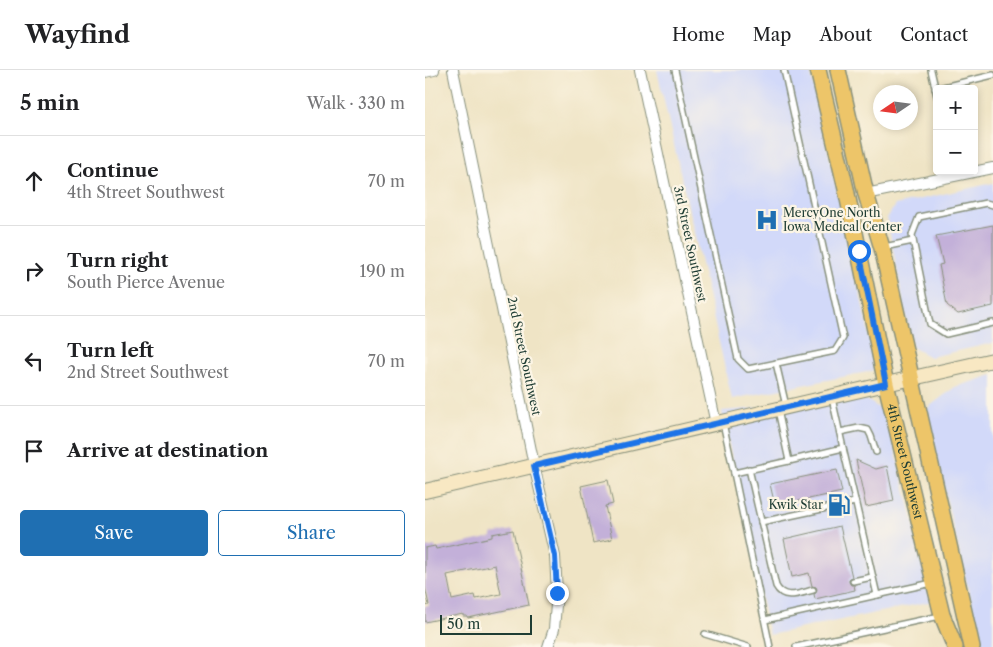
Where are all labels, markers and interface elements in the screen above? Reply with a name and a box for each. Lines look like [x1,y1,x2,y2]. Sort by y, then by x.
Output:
text: Wayfind [25,20,130,49]
text: Home [672,24,725,46]
text: Map [753,24,791,46]
text: About [819,24,872,46]
text: Contact [900,24,968,46]
north arrow [873,85,918,130]
map controls [933,85,978,175]
button: + [933,85,978,130]
text: 5 min [20,90,80,115]
text: Walk · 330 m [307,93,405,113]
button: − [933,130,978,175]
text: Continue [67,159,159,182]
icon: ahead [20,167,48,195]
text: 70 m [368,171,405,191]
text: 4th Street Southwest [67,182,225,202]
street label: 3rd Street Southwest [671,184,710,304]
place label: MercyOne North Iowa Medical Center [783,205,902,234]
hospital icon: MercyOne North Iowa Medical Center [754,207,780,233]
route start [848,240,871,263]
text: Turn right [67,249,168,272]
icon: right [20,257,48,285]
text: 190 m [360,261,405,281]
text: South Pierce Avenue [67,272,225,292]
street label: 2nd Street Southwest [505,295,545,417]
text: Turn left [67,339,154,362]
icon: left [20,347,48,375]
text: 70 m [368,351,405,371]
text: 2nd Street Southwest [67,362,229,382]
street label: 4th Street Southwest [884,402,927,521]
icon: arrive [20,437,48,465]
text: Arrive at destination [67,439,268,462]
fuel station icon: Kwik Star [826,492,852,518]
place label: Kwik Star [768,497,823,512]
button: Save [20,510,208,556]
button: Share [218,510,405,556]
route end [546,582,569,605]
scale bar [440,612,533,635]
text: 50 m [447,615,480,633]

